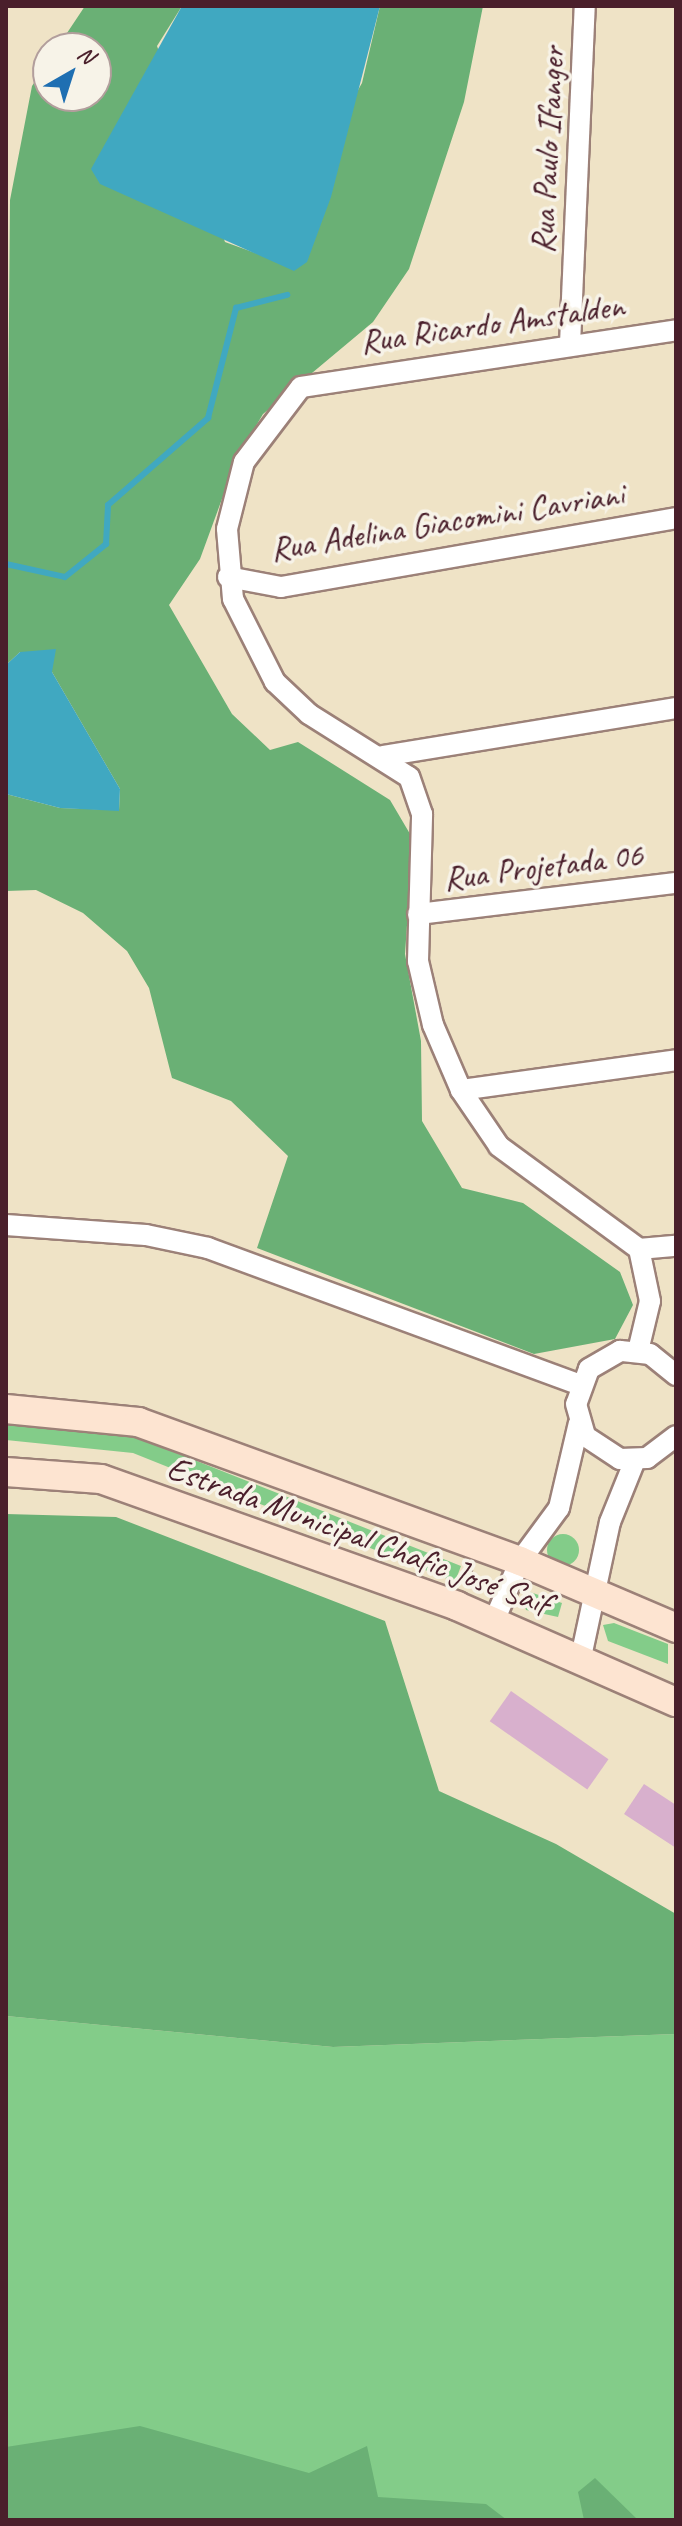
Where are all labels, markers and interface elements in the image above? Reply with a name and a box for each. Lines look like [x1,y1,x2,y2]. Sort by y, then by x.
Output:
north arrow [32,32,112,112]
text: N [72,40,100,70]
street label: Rua Paulo Ifanger [521,45,573,255]
street label: Rua Ricardo Amstalden [357,284,627,362]
street label: Rua Adelina Giacomini Cavriani [268,473,626,569]
street label: Rua Projetada 06 [440,833,646,899]
street label: Estrada Municipal Chafic José Saif [162,1447,556,1623]

